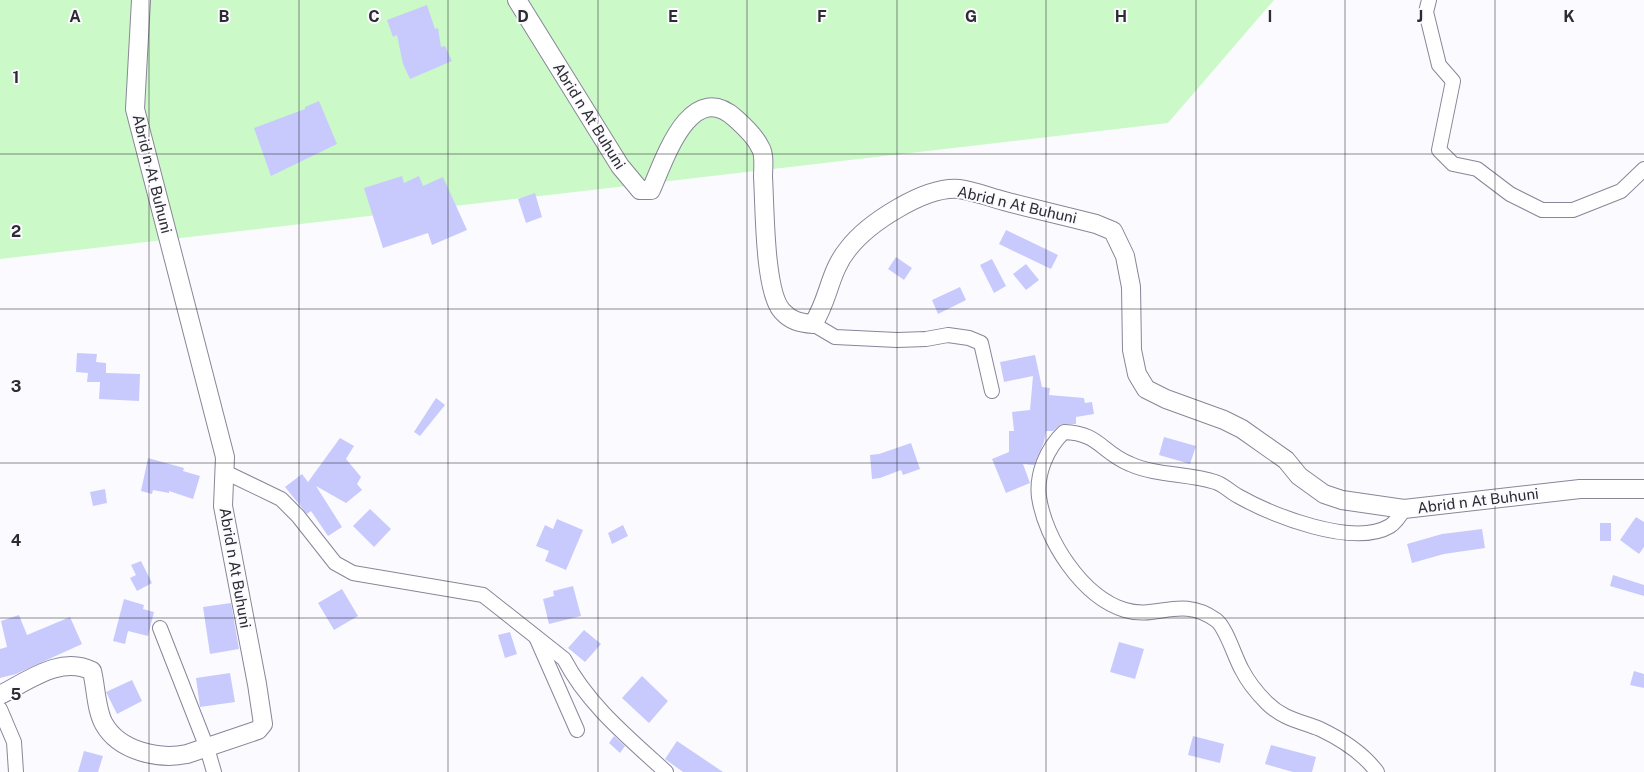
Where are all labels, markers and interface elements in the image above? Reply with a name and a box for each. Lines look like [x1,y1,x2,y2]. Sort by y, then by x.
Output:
text: A [69,7,81,26]
text: B [219,7,230,26]
text: C [368,7,380,26]
text: D [517,7,529,26]
text: E [668,7,678,26]
text: F [817,7,827,26]
text: G [965,7,977,26]
text: H [1115,7,1127,26]
text: I [1268,7,1272,26]
text: J [1417,7,1423,26]
text: K [1563,7,1575,26]
street label: Abrid n At Buhuni [550,59,629,172]
text: 1 [13,68,19,87]
street label: Abrid n At Buhuni [129,113,175,235]
street label: Abrid n At Buhuni [956,183,1078,227]
text: 2 [11,222,21,241]
text: 3 [11,377,21,396]
street label: Abrid n At Buhuni [1416,485,1540,516]
street label: Abrid n At Buhuni [217,506,254,629]
text: 4 [11,531,22,550]
text: 5 [11,685,22,704]

